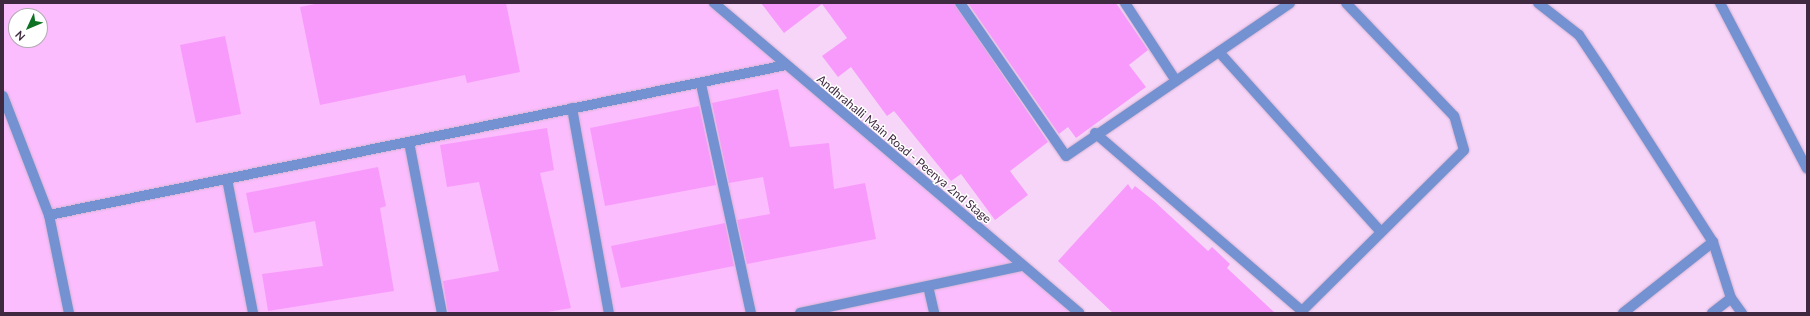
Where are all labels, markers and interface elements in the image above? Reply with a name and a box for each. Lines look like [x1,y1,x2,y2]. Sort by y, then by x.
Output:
north arrow [8,8,48,48]
text: N [12,28,27,44]
street label: Andhrahalli Main Road - Peenya 2nd Stage [814,72,994,226]

